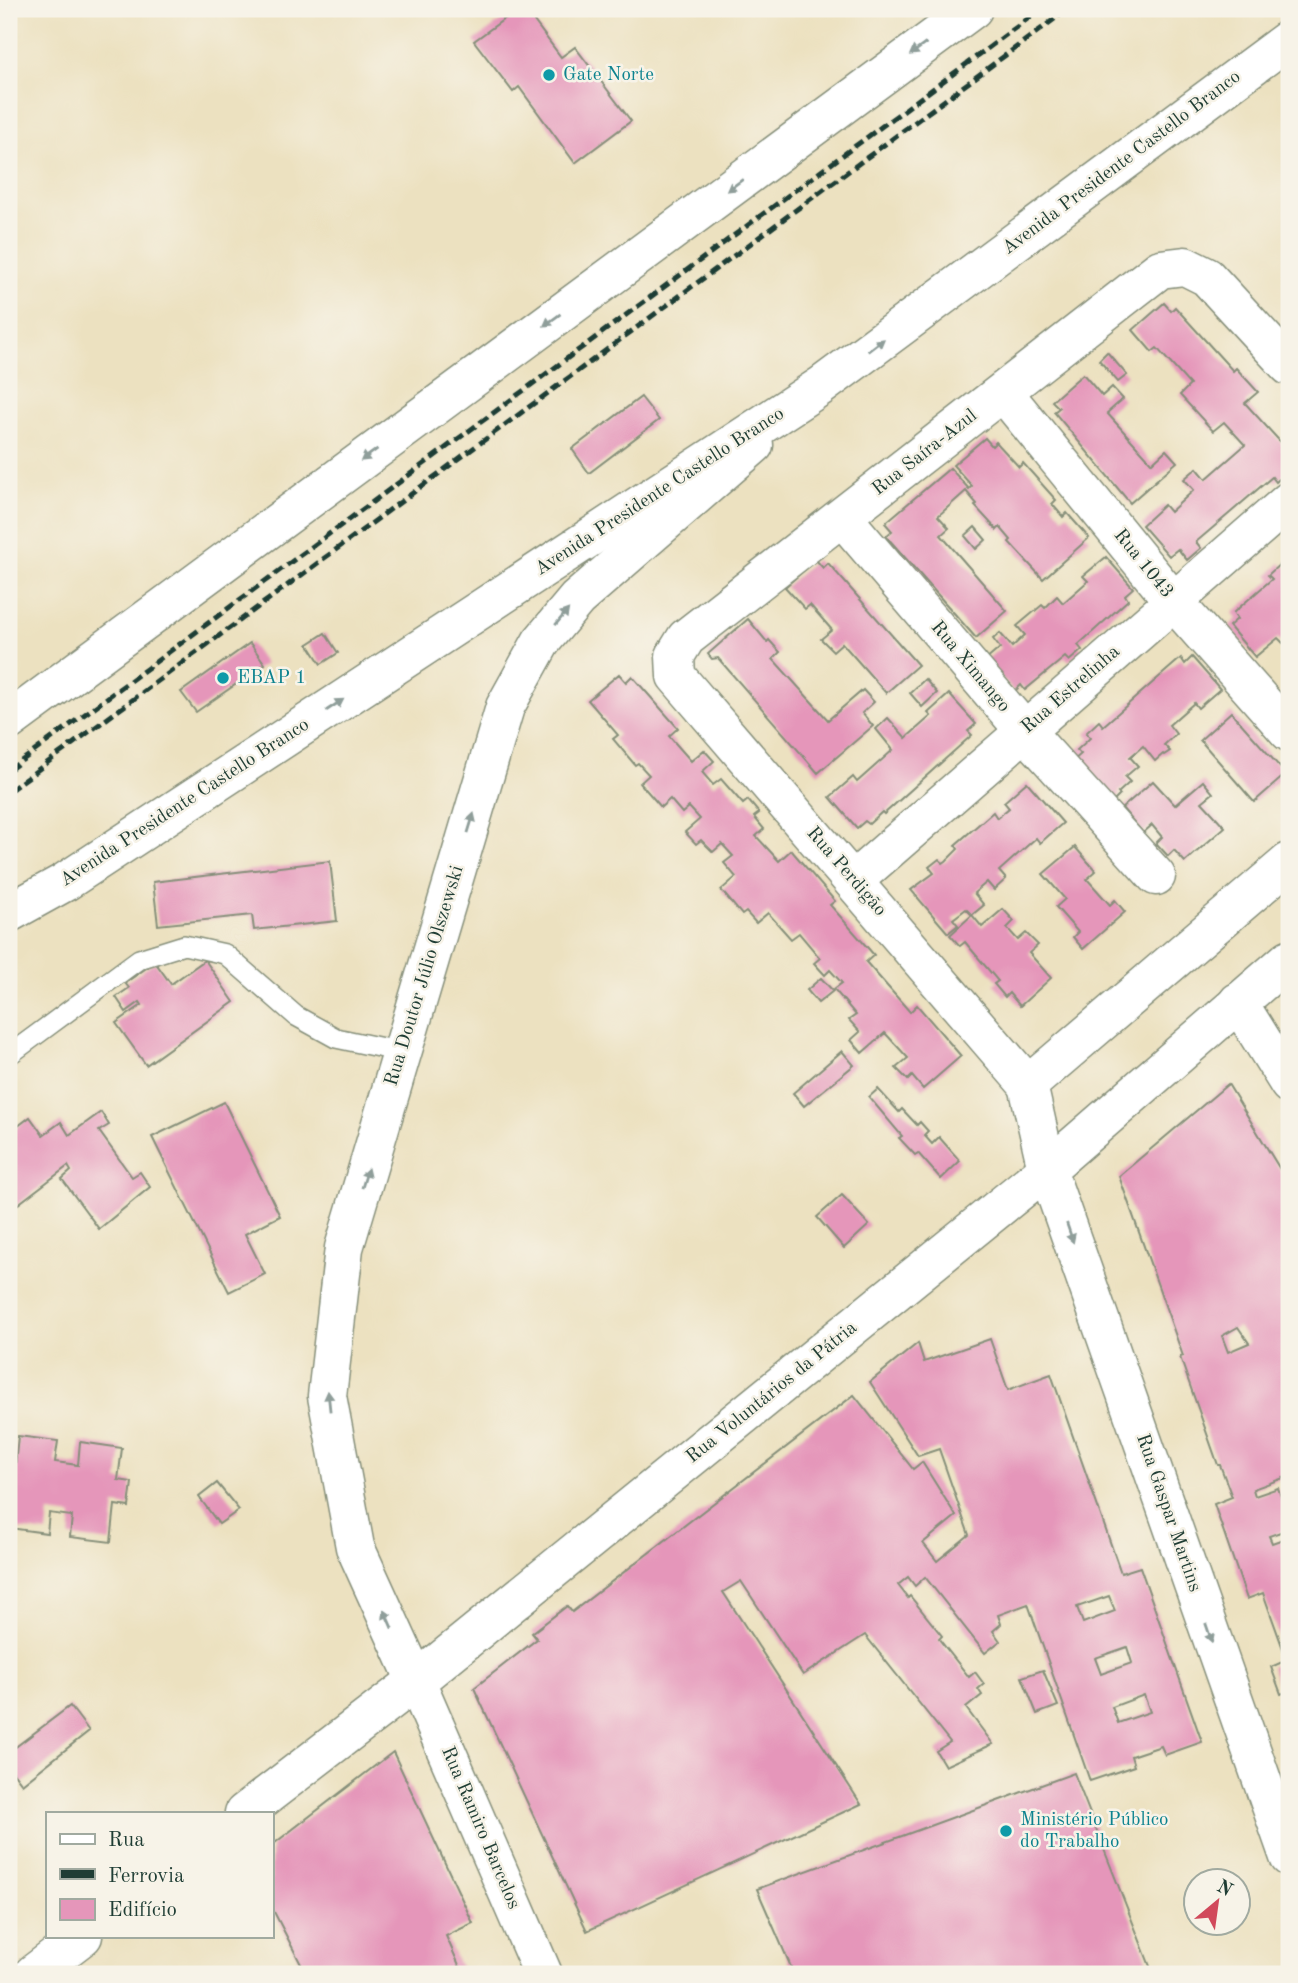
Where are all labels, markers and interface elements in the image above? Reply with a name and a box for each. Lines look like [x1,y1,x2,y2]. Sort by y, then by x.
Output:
one-way arrow [909,42,927,56]
place label: Gate Norte [563,66,654,85]
marker: Gate Norte [541,67,557,83]
street label: Avenida Presidente Castello Branco [999,67,1245,259]
one-way arrow [726,177,744,191]
one-way arrow [543,312,561,326]
one-way arrow [867,339,885,353]
street label: Avenida Presidente Castello Branco [532,404,788,580]
street label: Rua Saíra-Azul [869,406,981,500]
one-way arrow [360,448,378,462]
street label: Rua 1043 [1110,526,1176,602]
one-way arrow [554,609,569,626]
street label: Rua Ximango [927,618,1013,716]
street label: Rua Estrelinha [1018,642,1124,738]
place label: EBAP 1 [237,669,306,688]
marker: EBAP 1 [215,670,231,686]
one-way arrow [325,699,344,712]
street label: Avenida Presidente Castello Branco [57,715,313,891]
one-way arrow [466,812,476,833]
street label: Rua Perdigão [802,824,890,920]
street label: Rua Doutor Júlio Olszewski [382,864,468,1088]
one-way arrow [360,1167,370,1188]
one-way arrow [1065,1223,1076,1244]
street label: Rua Voluntários da Pátria [683,1318,861,1467]
one-way arrow [323,1390,334,1412]
street label: Rua Gaspar Martins [1132,1432,1204,1594]
one-way arrow [382,1609,393,1630]
one-way arrow [1204,1623,1215,1644]
street label: Rua Ramiro Barcelos [437,1744,523,1912]
place label: Ministério Público do Trabalho [1020,1811,1169,1852]
legend [46,1812,273,1938]
marker: Ministério Público do Trabalho [998,1823,1014,1839]
text: Rua [108,1830,145,1851]
text: Ferrovia [108,1866,184,1887]
north arrow [1182,1868,1252,1938]
text: N [1213,1877,1235,1901]
text: Edifício [108,1900,177,1921]

